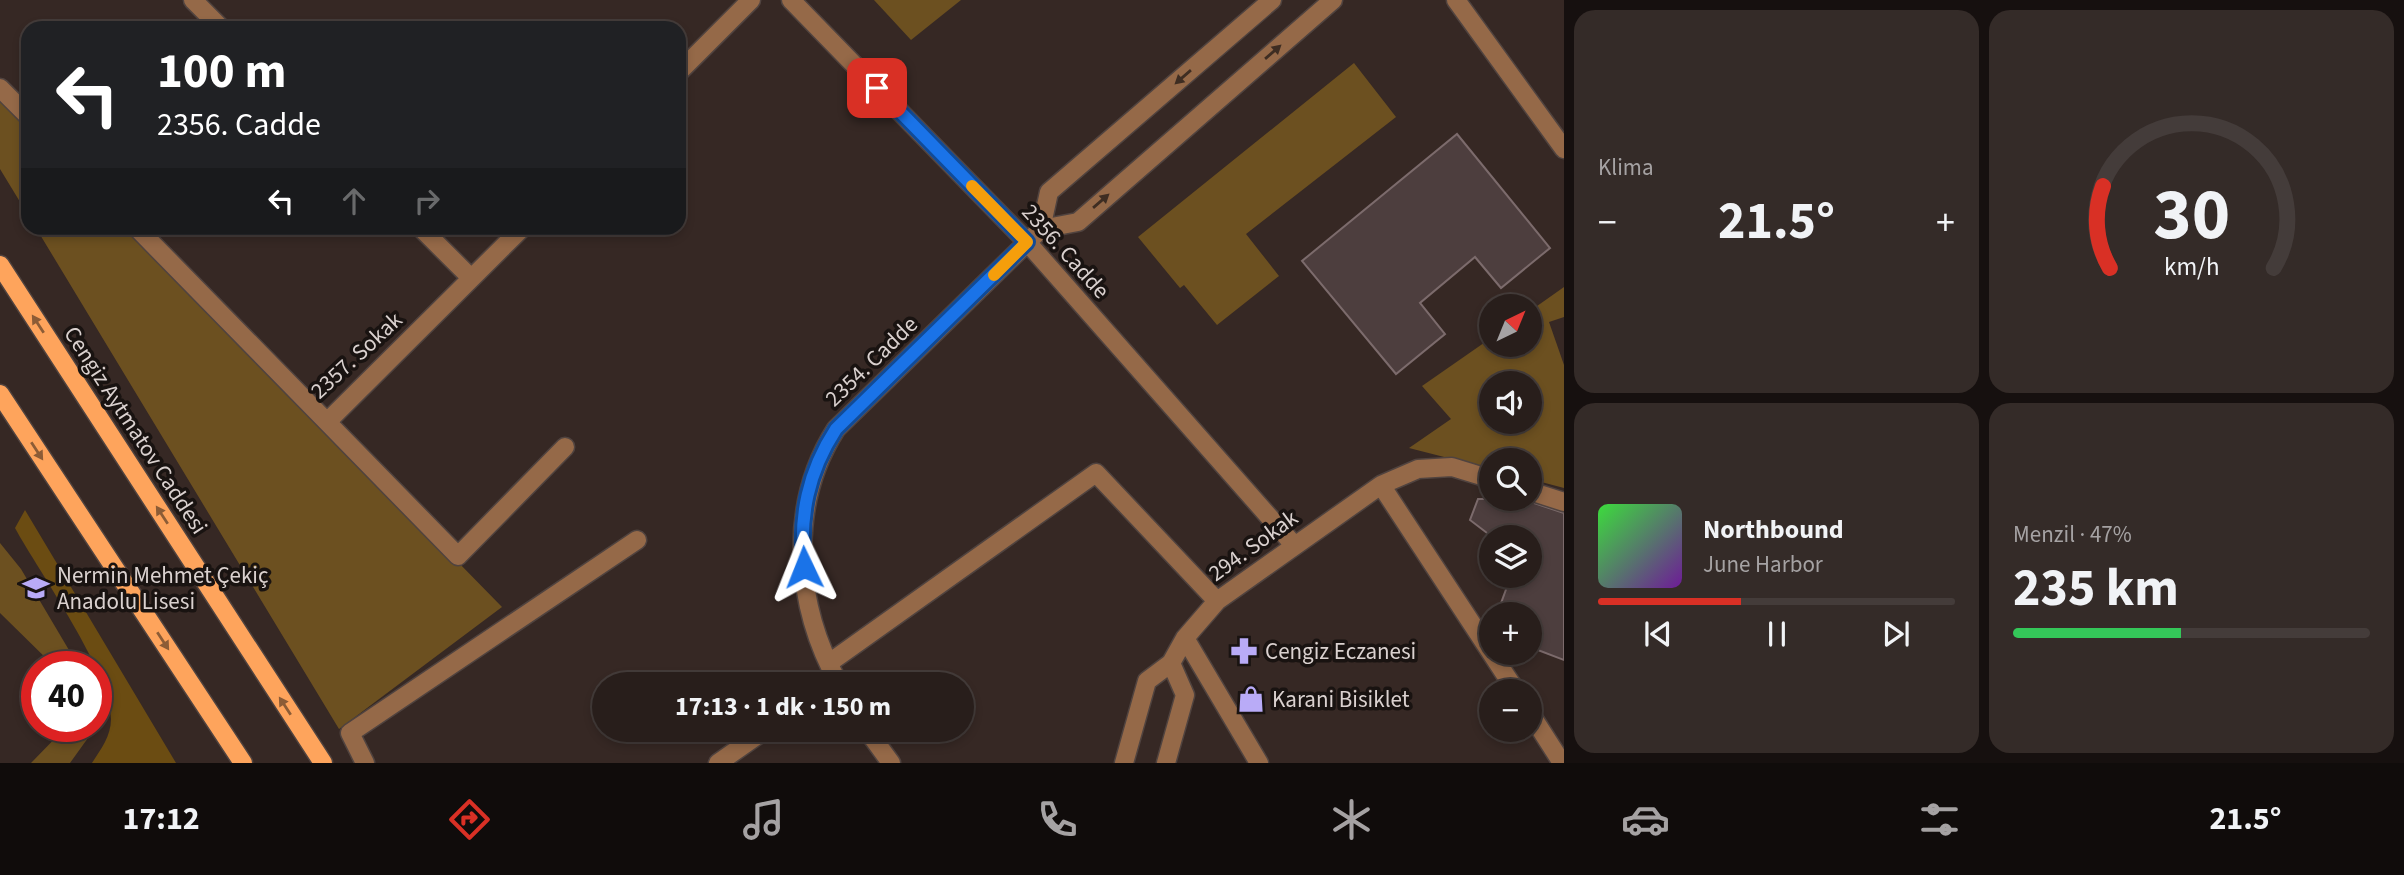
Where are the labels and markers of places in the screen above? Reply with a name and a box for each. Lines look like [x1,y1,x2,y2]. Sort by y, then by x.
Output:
pin [847,58,907,118]
place label: Nermin Mehmet Çekiç Anadolu Lisesi [57,559,269,618]
school or university icon: Nermin Mehmet Çekiç Anadolu Lisesi [21,573,51,603]
place label: Cengiz Eczanesi [1265,635,1416,668]
pharmacy icon: Cengiz Eczanesi [1229,636,1259,666]
place label: Karani Bisiklet [1272,683,1410,716]
shop icon: Karani Bisiklet [1236,684,1266,714]

